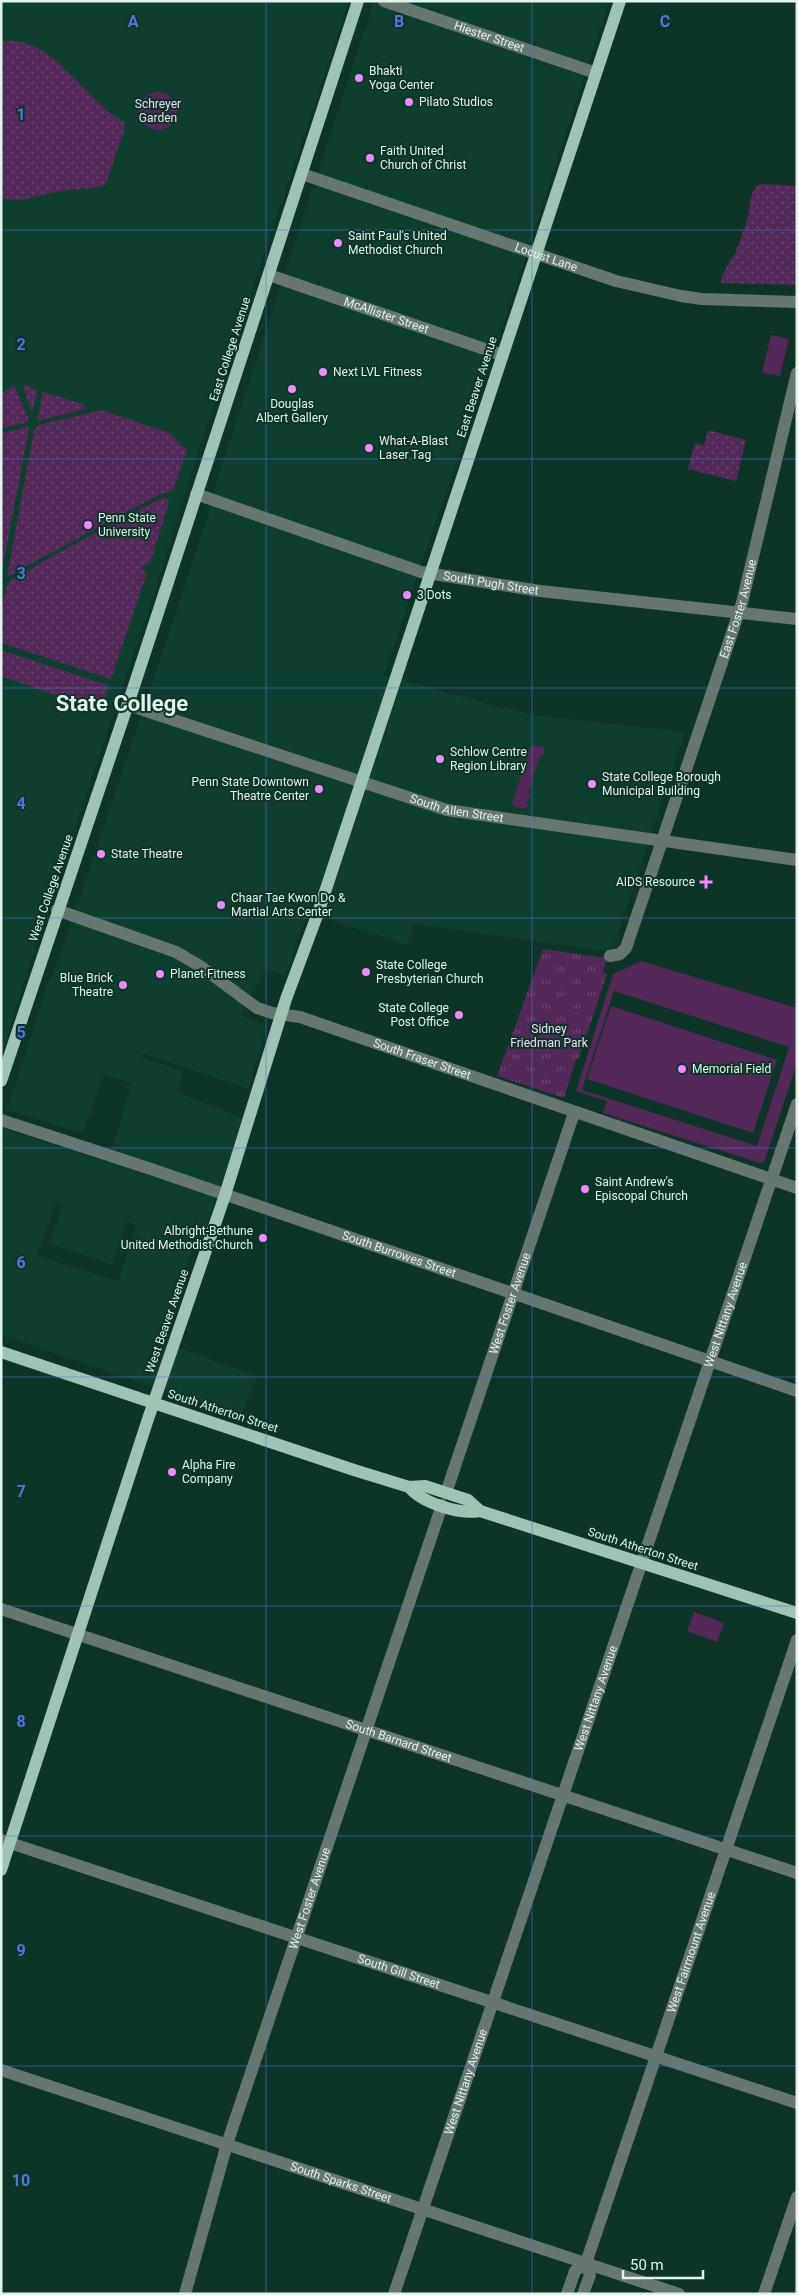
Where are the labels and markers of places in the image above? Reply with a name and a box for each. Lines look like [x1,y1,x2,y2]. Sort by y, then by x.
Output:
place label: Bhakti Yoga Center [369,64,434,92]
marker: Bhakti Yoga Center [353,72,365,84]
place label: Pilato Studios [419,95,493,109]
marker: Pilato Studios [403,96,415,108]
place label: Faith United Church of Christ [380,144,466,172]
marker: Faith United Church of Christ [364,152,376,164]
place label: Saint Paul's United Methodist Church [348,229,447,257]
marker: Saint Paul's United Methodist Church [332,237,344,249]
place label: Next LVL Fitness [333,365,422,379]
marker: Next LVL Fitness [317,366,329,378]
marker: Douglas Albert Gallery [286,383,298,395]
place label: Douglas Albert Gallery [256,397,328,425]
place label: What-A-Blast Laser Tag [379,434,448,462]
marker: What-A-Blast Laser Tag [363,442,375,454]
place label: Penn State University [98,511,156,539]
marker: Penn State University [82,519,94,531]
place label: 3 Dots [417,588,452,602]
marker: 3 Dots [401,589,413,601]
place label: Schlow Centre Region Library [450,745,527,773]
marker: Schlow Centre Region Library [434,753,446,765]
place label: State College Borough Municipal Building [602,770,721,798]
place label: Penn State Downtown Theatre Center [191,775,309,803]
marker: State College Borough Municipal Building [586,778,598,790]
marker: Penn State Downtown Theatre Center [313,783,325,795]
place label: State Theatre [111,847,183,861]
marker: State Theatre [95,848,107,860]
place label: AIDS Resource [616,875,695,889]
marker: AIDS Resource [699,875,713,889]
place label: Chaar Tae Kwon Do & Martial Arts Center [231,891,346,919]
marker: Chaar Tae Kwon Do & Martial Arts Center [215,899,227,911]
place label: State College Presbyterian Church [376,958,484,986]
marker: State College Presbyterian Church [360,966,372,978]
place label: Planet Fitness [170,967,246,981]
marker: Planet Fitness [154,968,166,980]
place label: Blue Brick Theatre [60,971,114,999]
marker: Blue Brick Theatre [117,979,129,991]
place label: State College Post Office [378,1001,449,1029]
marker: State College Post Office [453,1009,465,1021]
place label: Memorial Field [692,1062,771,1076]
marker: Memorial Field [676,1063,688,1075]
place label: Saint Andrew's Episcopal Church [595,1175,688,1203]
marker: Saint Andrew's Episcopal Church [579,1183,591,1195]
place label: Albright-Bethune United Methodist Church [121,1224,253,1252]
marker: Albright-Bethune United Methodist Church [257,1232,269,1244]
place label: Alpha Fire Company [182,1458,235,1486]
marker: Alpha Fire Company [166,1466,178,1478]

